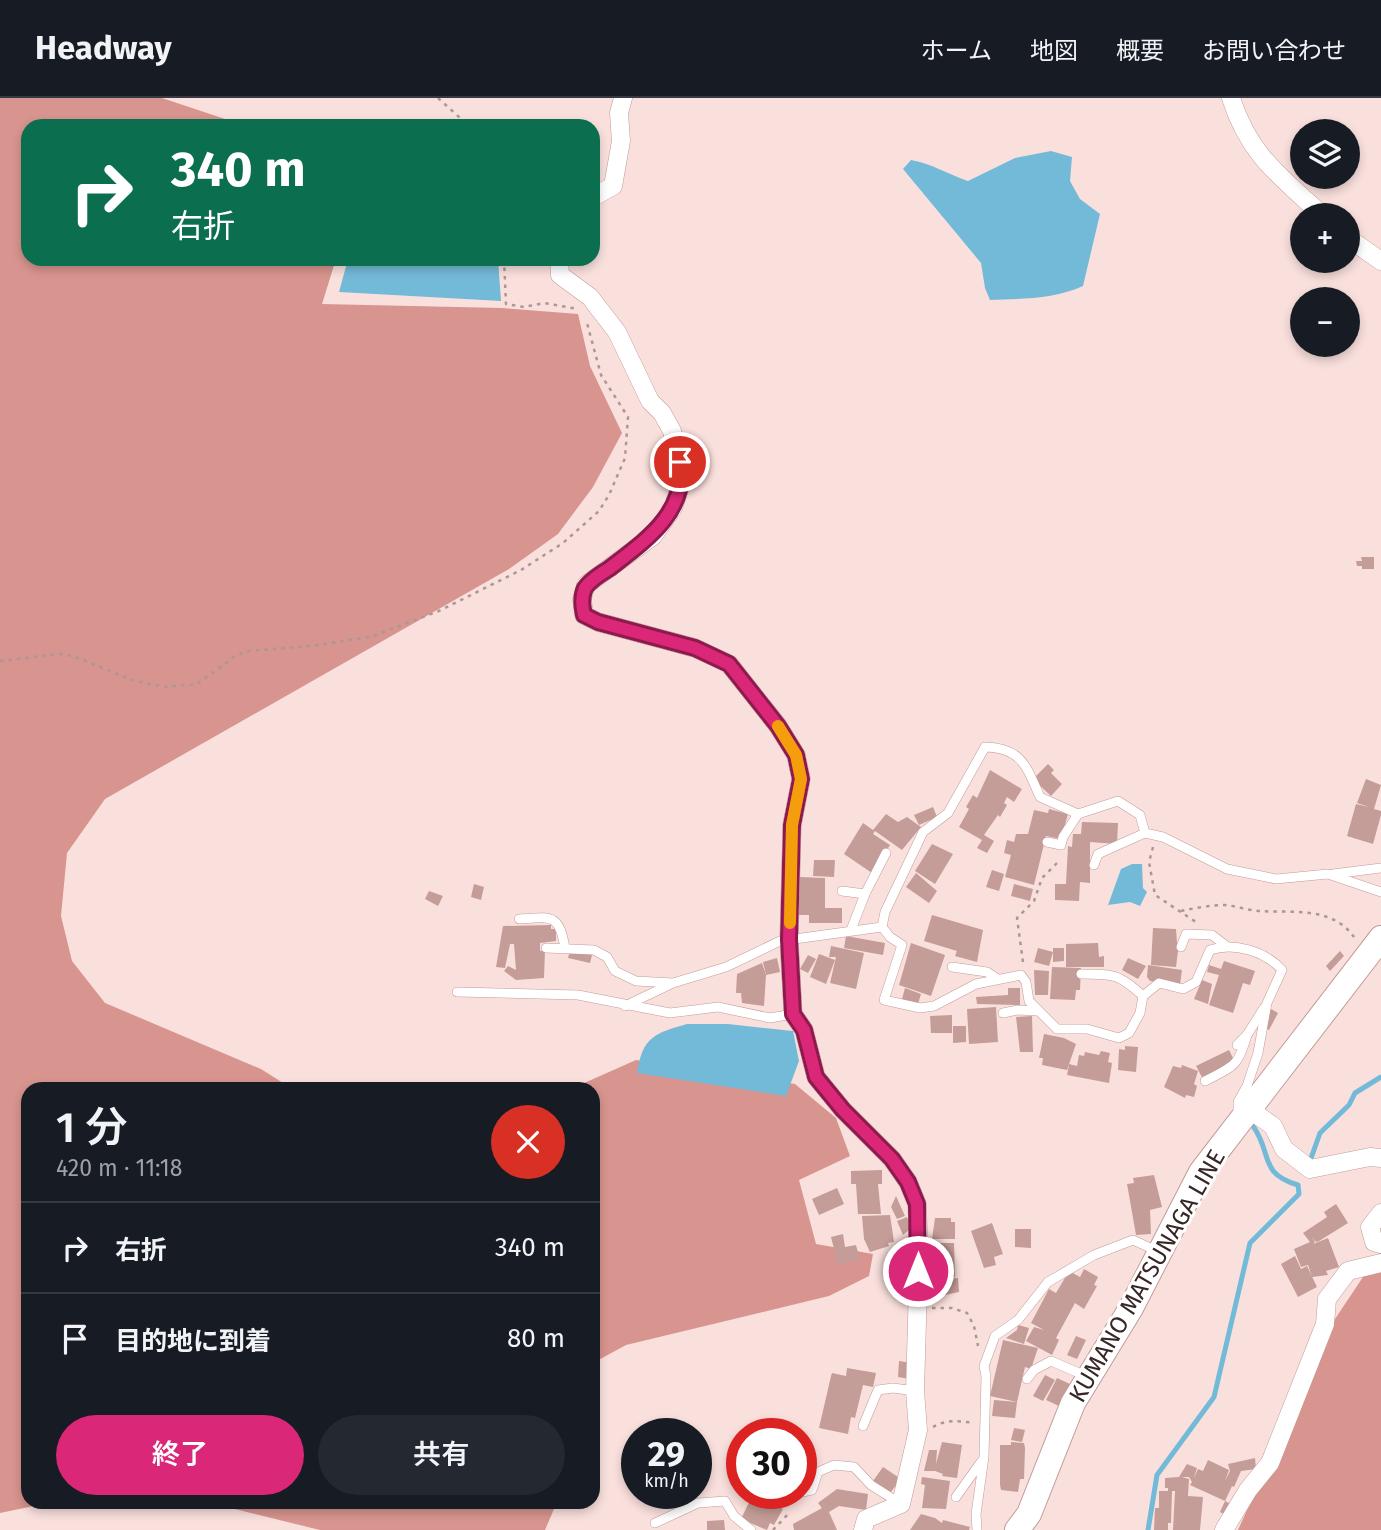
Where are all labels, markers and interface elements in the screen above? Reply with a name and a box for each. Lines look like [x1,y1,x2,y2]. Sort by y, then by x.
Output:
text: Headway [35,28,172,68]
text: ホーム [921,37,992,65]
text: 地図 [1030,37,1078,65]
text: 概要 [1116,37,1164,65]
text: お問い合わせ [1202,37,1346,65]
map controls [1290,119,1360,357]
button: layers [1290,119,1360,189]
text: 340 m [171,140,306,199]
icon: right [56,147,147,238]
button: + [1290,203,1360,273]
text: 右折 [171,207,235,245]
button: − [1290,287,1360,357]
pin [650,432,710,492]
icon: arrive [661,443,699,481]
text: 1 分 [56,1103,127,1153]
button: close [491,1105,565,1179]
street label: KUMANO MATSUNAGA LINE [1063,1145,1231,1407]
text: 420 m · 11:18 [56,1154,182,1182]
icon: right [56,1229,94,1267]
text: 340 m [495,1232,565,1263]
position arrow [881,1234,955,1308]
text: 右折 [115,1235,167,1266]
icon: arrive [56,1320,94,1358]
text: 80 m [507,1323,565,1354]
text: 目的地に到着 [115,1326,271,1357]
button: 終了 [56,1415,304,1495]
button: 共有 [318,1415,565,1495]
speed limit sign: 30 [726,1418,817,1509]
text: 29 [648,1433,685,1475]
text: km/h [644,1470,689,1492]

